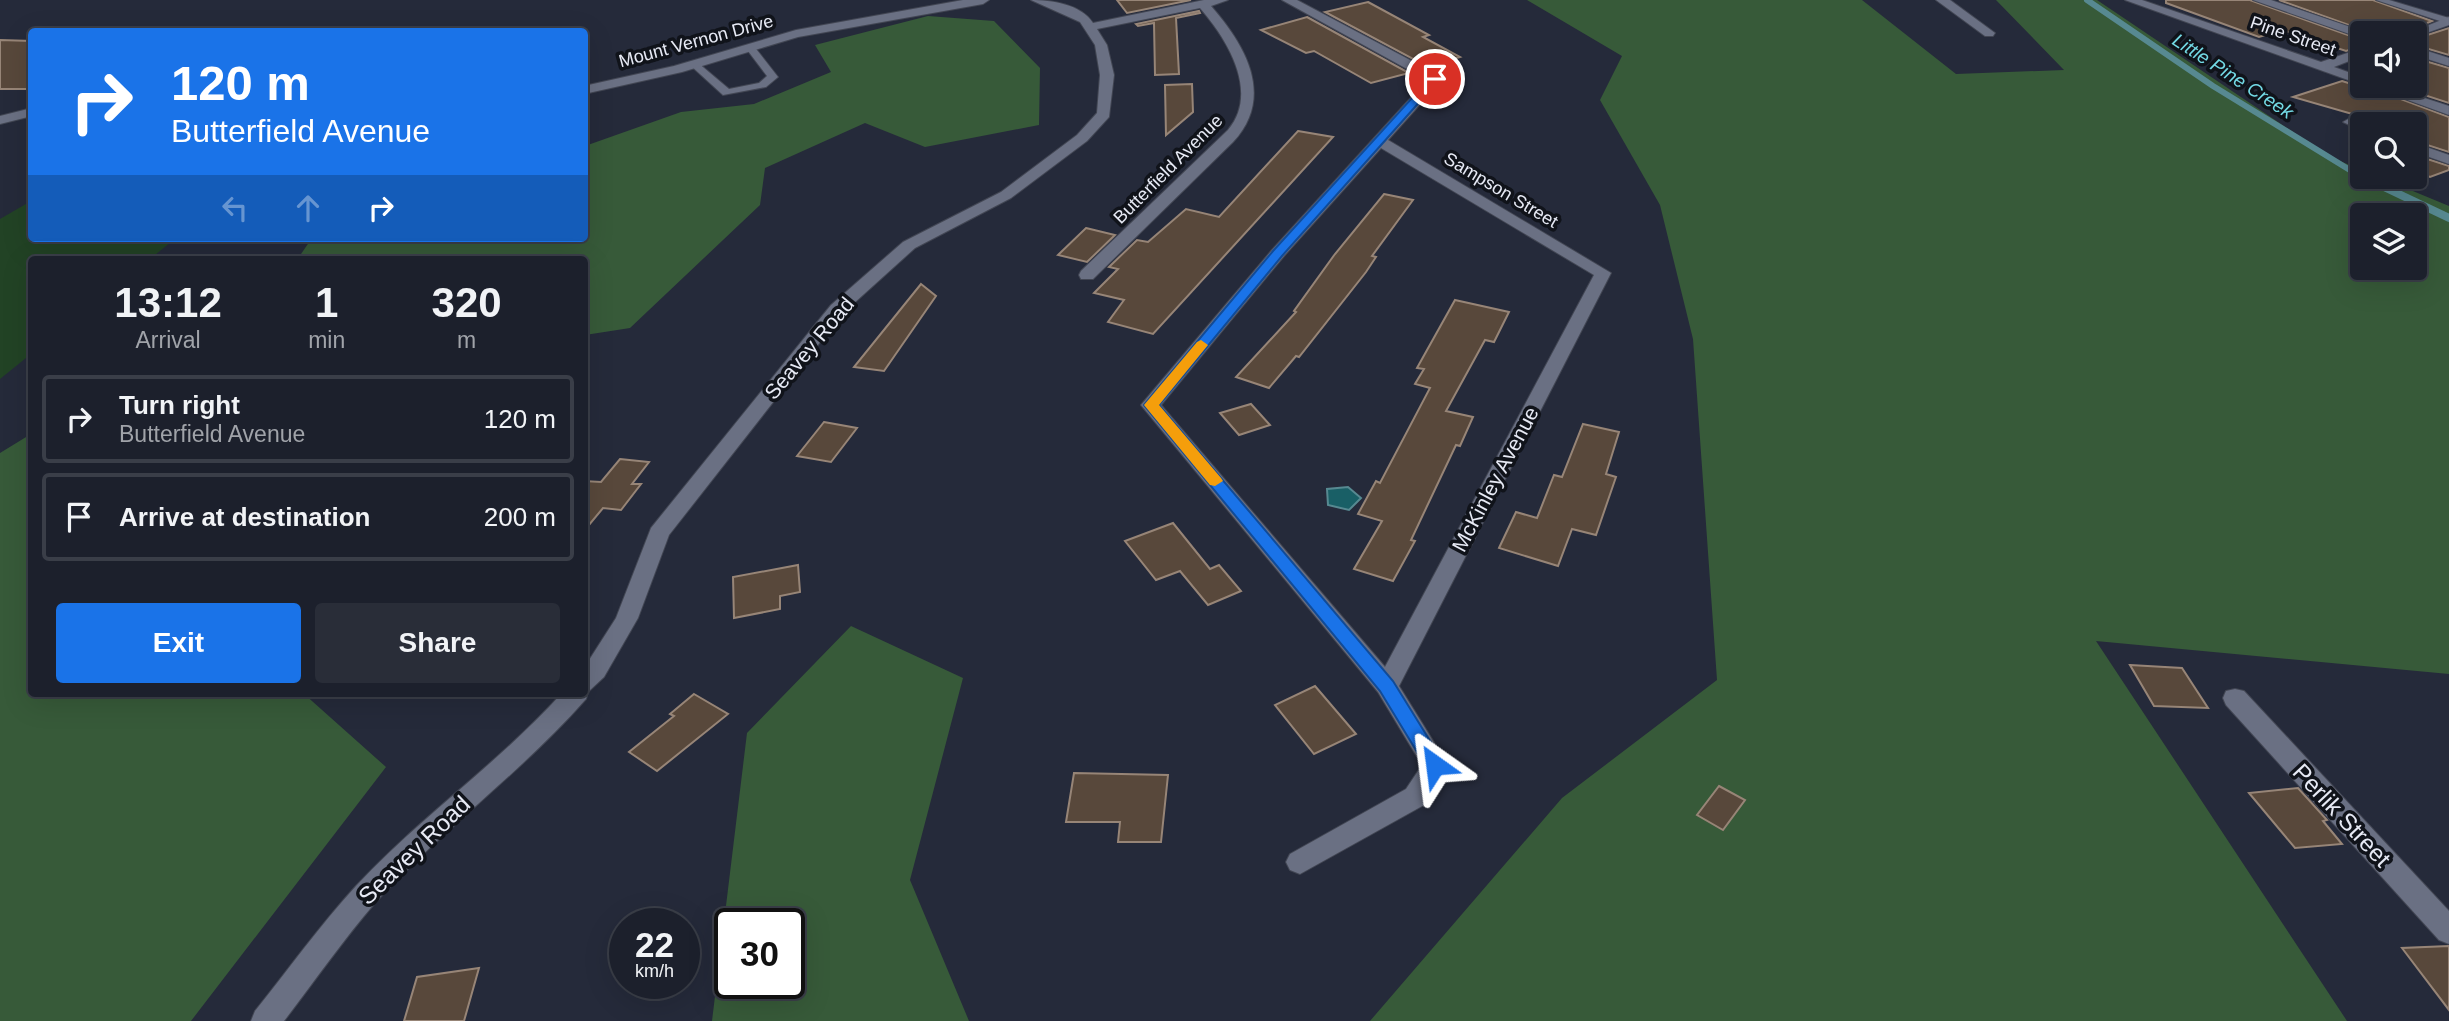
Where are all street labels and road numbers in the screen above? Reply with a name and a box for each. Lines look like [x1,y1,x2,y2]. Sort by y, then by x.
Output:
street label: Mount Vernon Drive [617,11,775,71]
street label: Pine Street [2248,12,2338,60]
street label: Butterfield Avenue [1109,110,1227,228]
street label: Sampson Street [1441,148,1561,232]
street label: Seavey Road [760,292,858,404]
street label: McKinley Avenue [1447,403,1543,555]
street label: Perlik Street [2288,758,2397,872]
street label: Seavey Road [353,790,475,910]

